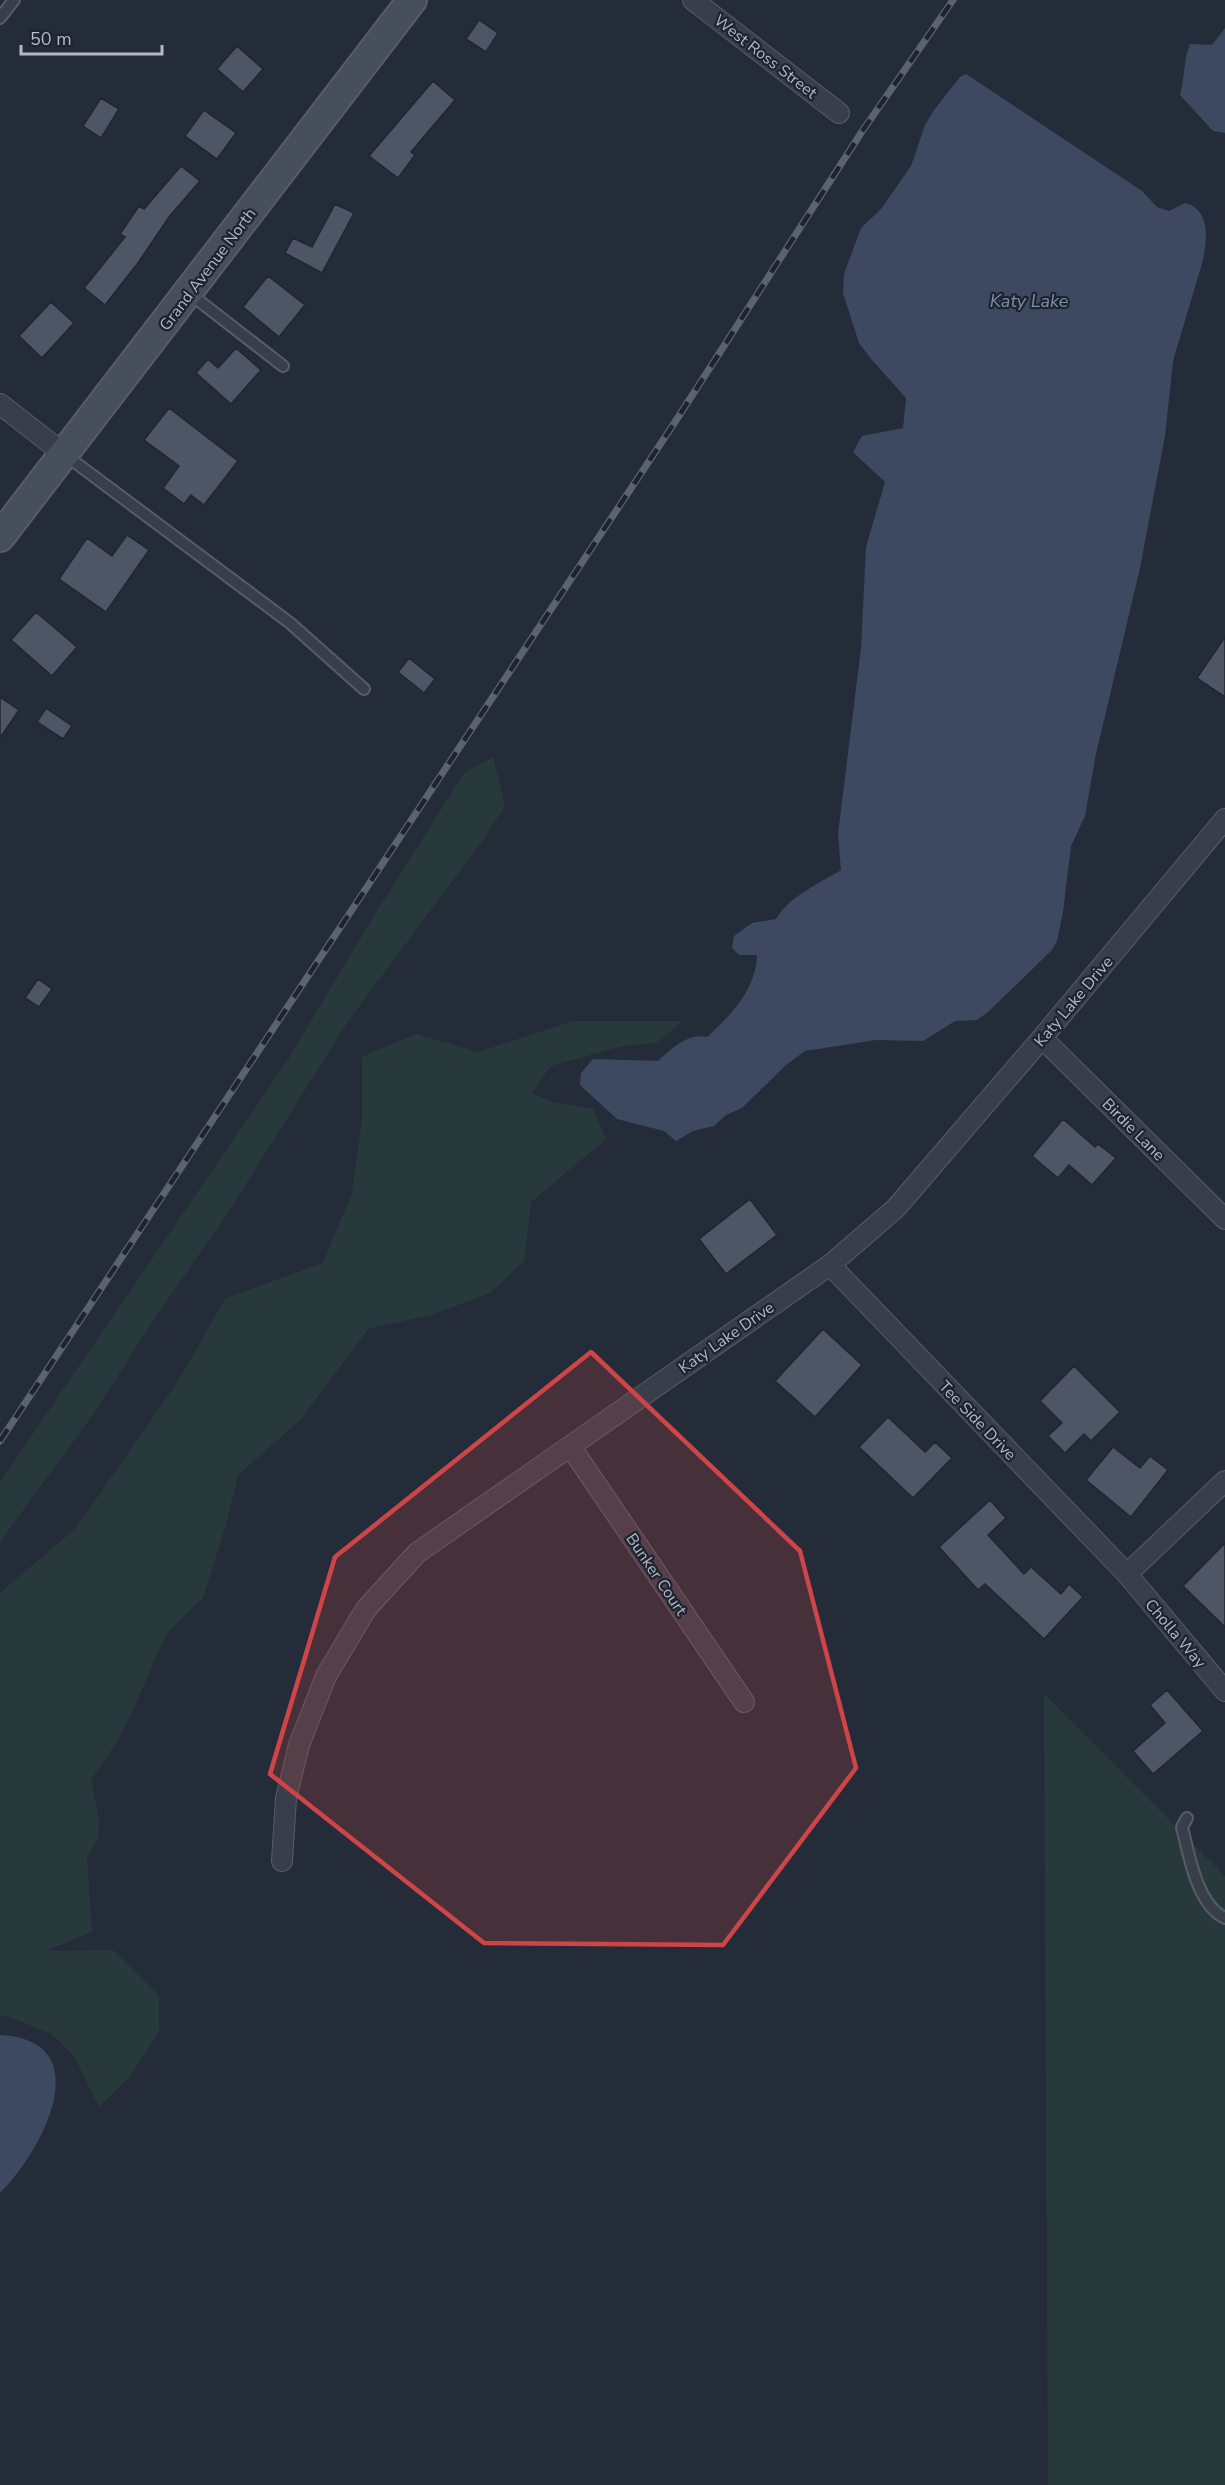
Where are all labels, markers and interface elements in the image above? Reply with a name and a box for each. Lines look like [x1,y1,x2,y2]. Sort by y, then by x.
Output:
street label: West Ross Street [709,10,822,104]
scale bar [21,18,162,56]
text: 50 m [30,27,72,51]
street label: Grand Avenue North [154,204,261,335]
water label: Katy Lake [990,289,1069,313]
street label: Katy Lake Drive [1029,952,1118,1052]
street label: Birdie Lane [1097,1093,1170,1166]
street label: Katy Lake Drive [674,1297,779,1379]
street label: Tee Side Drive [934,1376,1021,1465]
street label: Bunker Court [621,1529,692,1620]
street label: Cholla Way [1140,1594,1211,1674]

